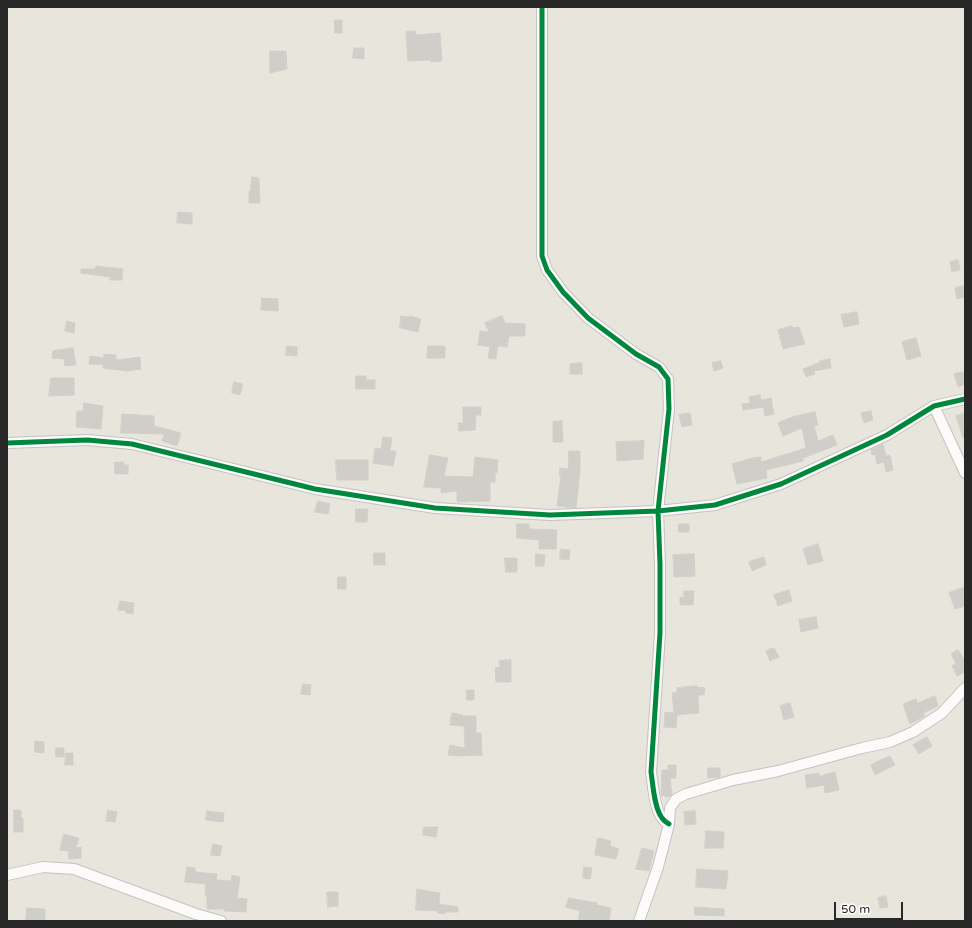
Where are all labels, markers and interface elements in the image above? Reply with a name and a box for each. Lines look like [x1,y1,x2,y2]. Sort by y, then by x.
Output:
scale bar [836,894,905,920]
text: 50 m [841,902,870,916]

